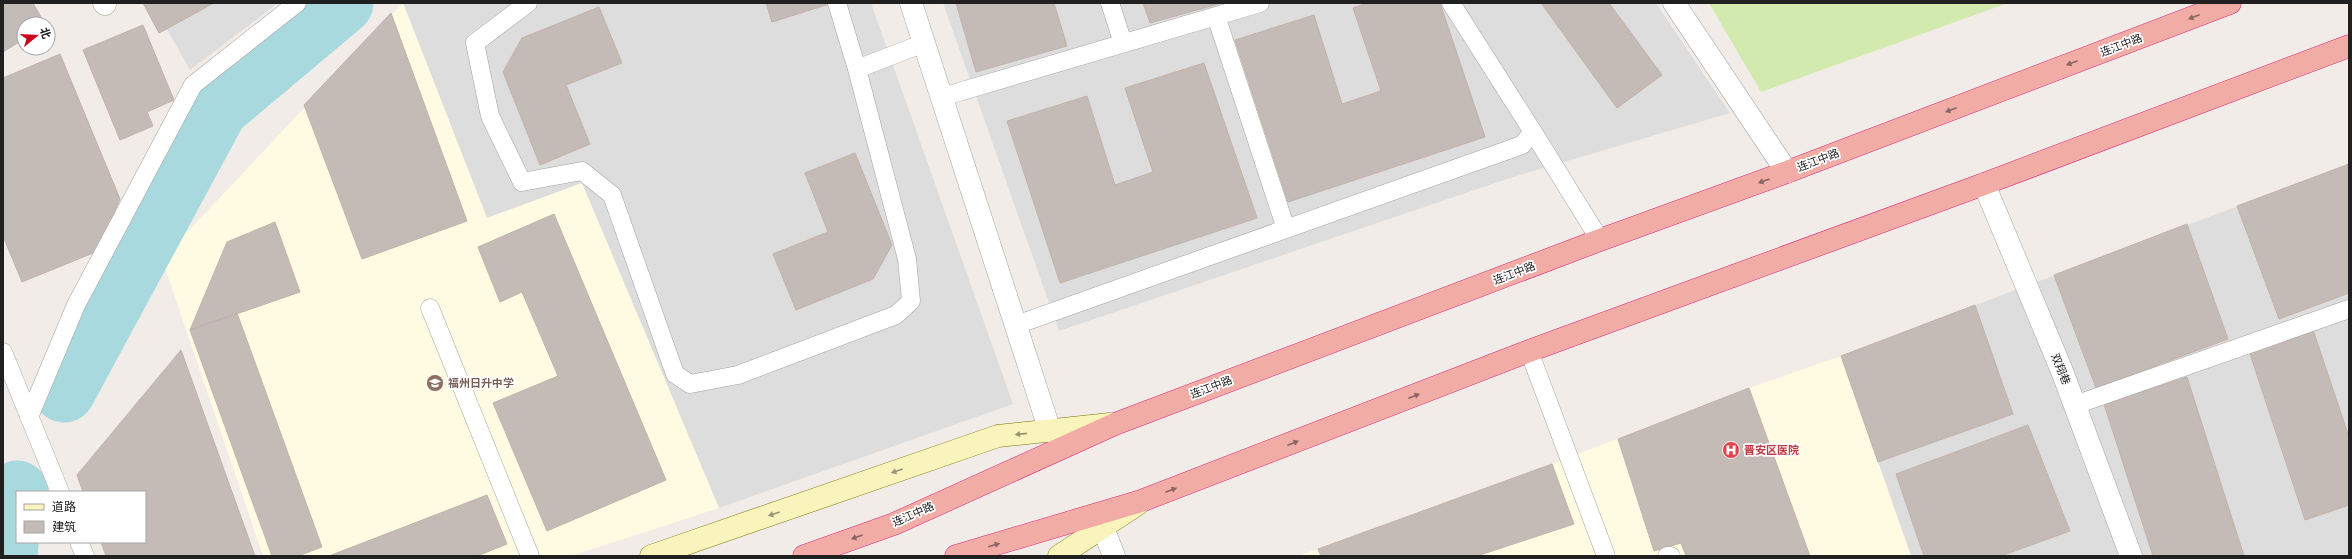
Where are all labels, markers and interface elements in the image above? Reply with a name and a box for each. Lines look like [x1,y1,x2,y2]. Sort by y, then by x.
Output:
one-way arrow [2187,14,2199,20]
north arrow [16,16,56,56]
text: 北 [37,26,54,40]
street label: 连江中路 [2098,31,2144,59]
one-way arrow [2066,61,2078,67]
one-way arrow [1944,107,1956,113]
street label: 连江中路 [1795,146,1841,174]
one-way arrow [1757,178,1769,184]
street label: 连江中路 [1491,259,1537,287]
street label: 双翔巷 [2048,351,2074,387]
school or university icon: 福州日升中学 [425,373,445,393]
street label: 连江中路 [1188,373,1234,401]
place label: 福州日升中学 [448,376,514,390]
one-way arrow [1408,392,1420,398]
one-way arrow [1015,431,1027,437]
one-way arrow [1287,439,1299,445]
hospital icon: 晋安区医院 [1721,440,1741,460]
place label: 晋安区医院 [1744,443,1799,457]
one-way arrow [891,468,903,474]
one-way arrow [1166,486,1178,492]
legend [16,491,146,543]
text: 道路 [52,499,76,514]
street label: 连江中路 [890,499,936,529]
one-way arrow [768,511,780,517]
text: 建筑 [52,519,76,534]
one-way arrow [851,534,863,540]
one-way arrow [988,542,1000,548]

